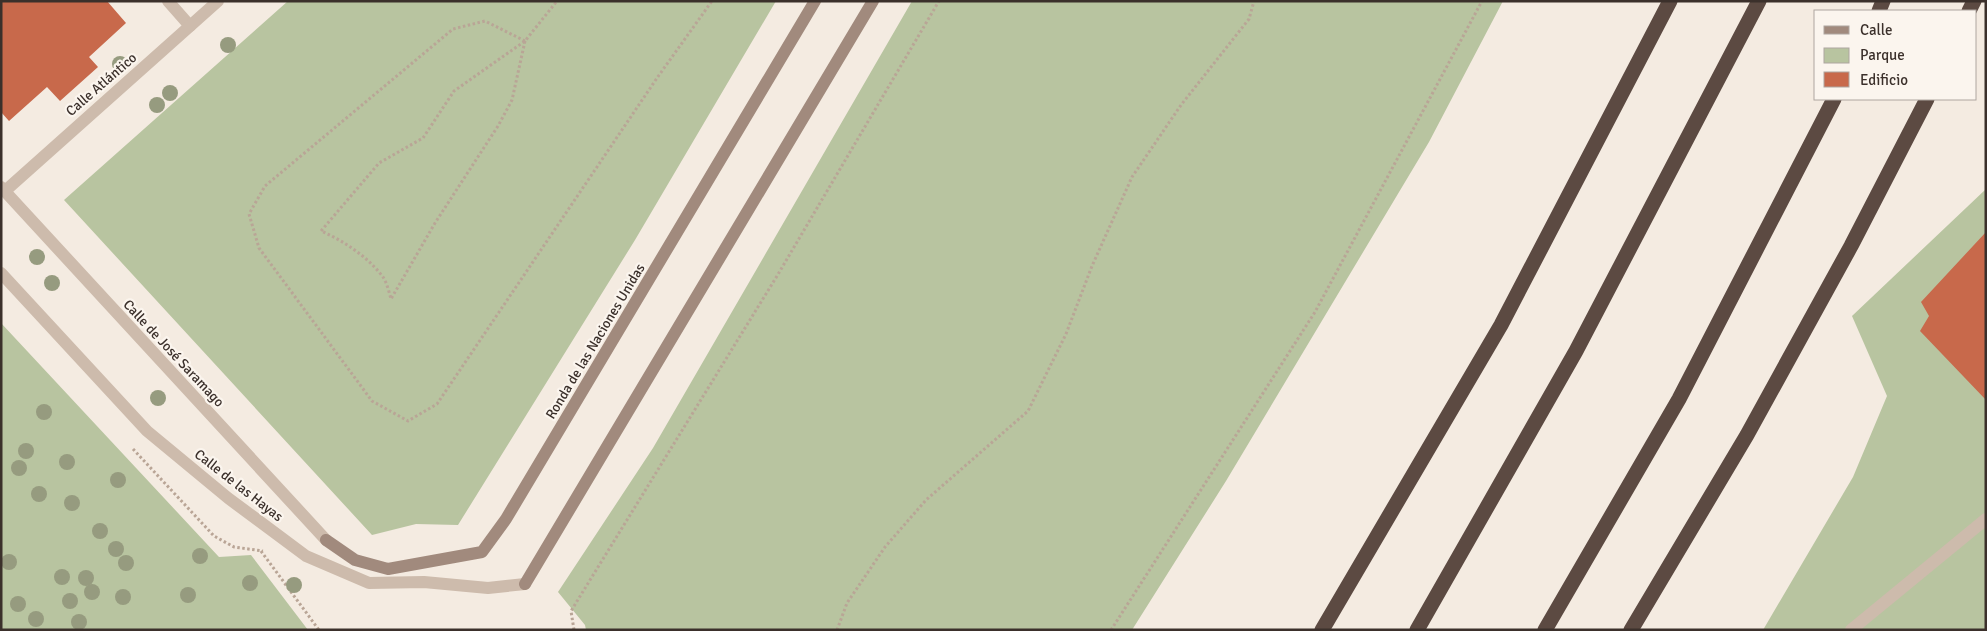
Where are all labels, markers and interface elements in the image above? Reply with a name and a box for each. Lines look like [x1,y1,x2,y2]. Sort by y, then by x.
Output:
legend [1814,10,1977,100]
text: Calle [1860,21,1893,39]
text: Parque [1860,46,1905,64]
street label: Calle Atlántico [62,49,140,120]
text: Edificio [1860,71,1908,89]
street label: Ronda de las Naciones Unidas [542,260,649,422]
street label: Calle de José Saramago [119,296,228,411]
street label: Calle de las Hayas [191,446,286,525]

